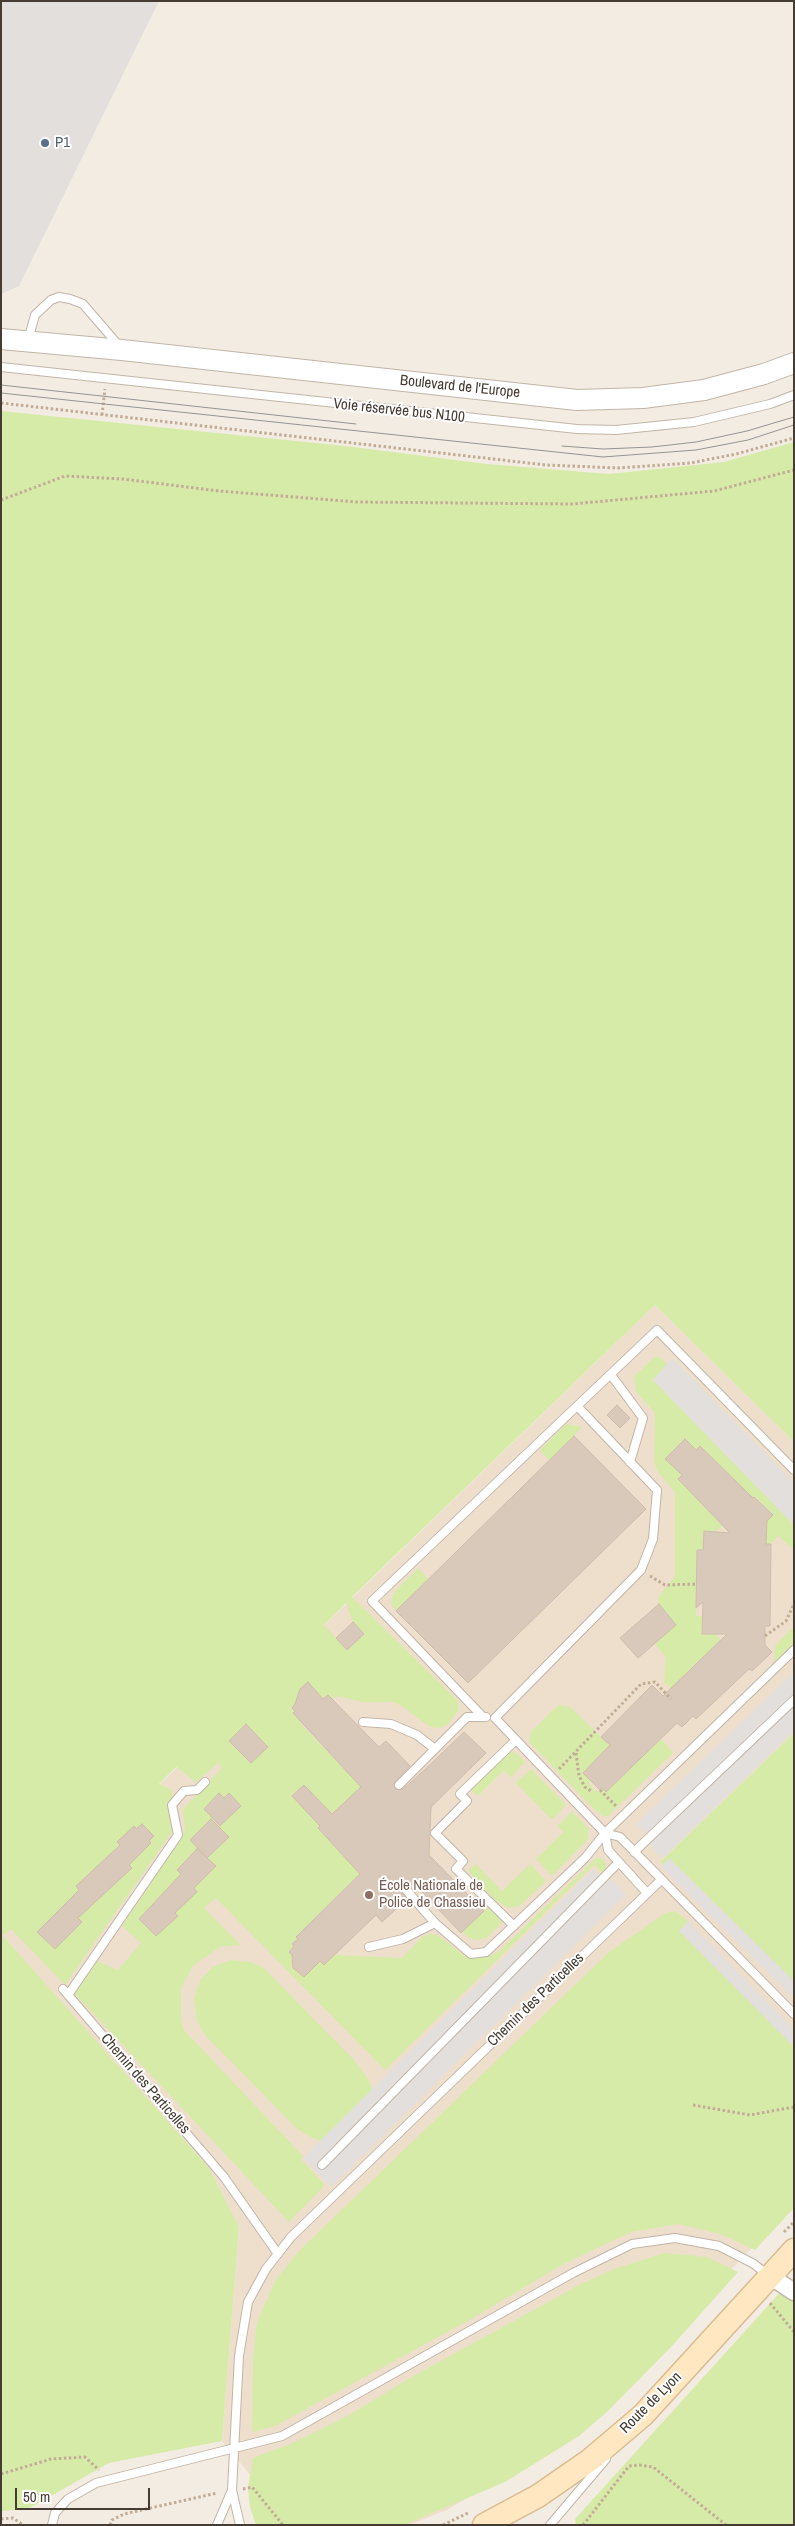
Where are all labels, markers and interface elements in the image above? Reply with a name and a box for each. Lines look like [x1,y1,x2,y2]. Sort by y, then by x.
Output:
place label: P1 [55,134,70,152]
marker: P1 [39,137,51,149]
street label: Boulevard de l'Europe [399,372,521,402]
street label: Voie réservée bus N100 [332,395,466,427]
place label: École Nationale de Police de Chassieu [379,1877,486,1912]
marker: École Nationale de Police de Chassieu [363,1889,375,1901]
street label: Chemin des Particelles [484,1949,588,2051]
street label: Chemin des Particelles [96,2030,194,2138]
street label: Route de Lyon [617,2369,685,2437]
scale bar [18,2478,152,2510]
text: 50 m [23,2486,50,2507]

